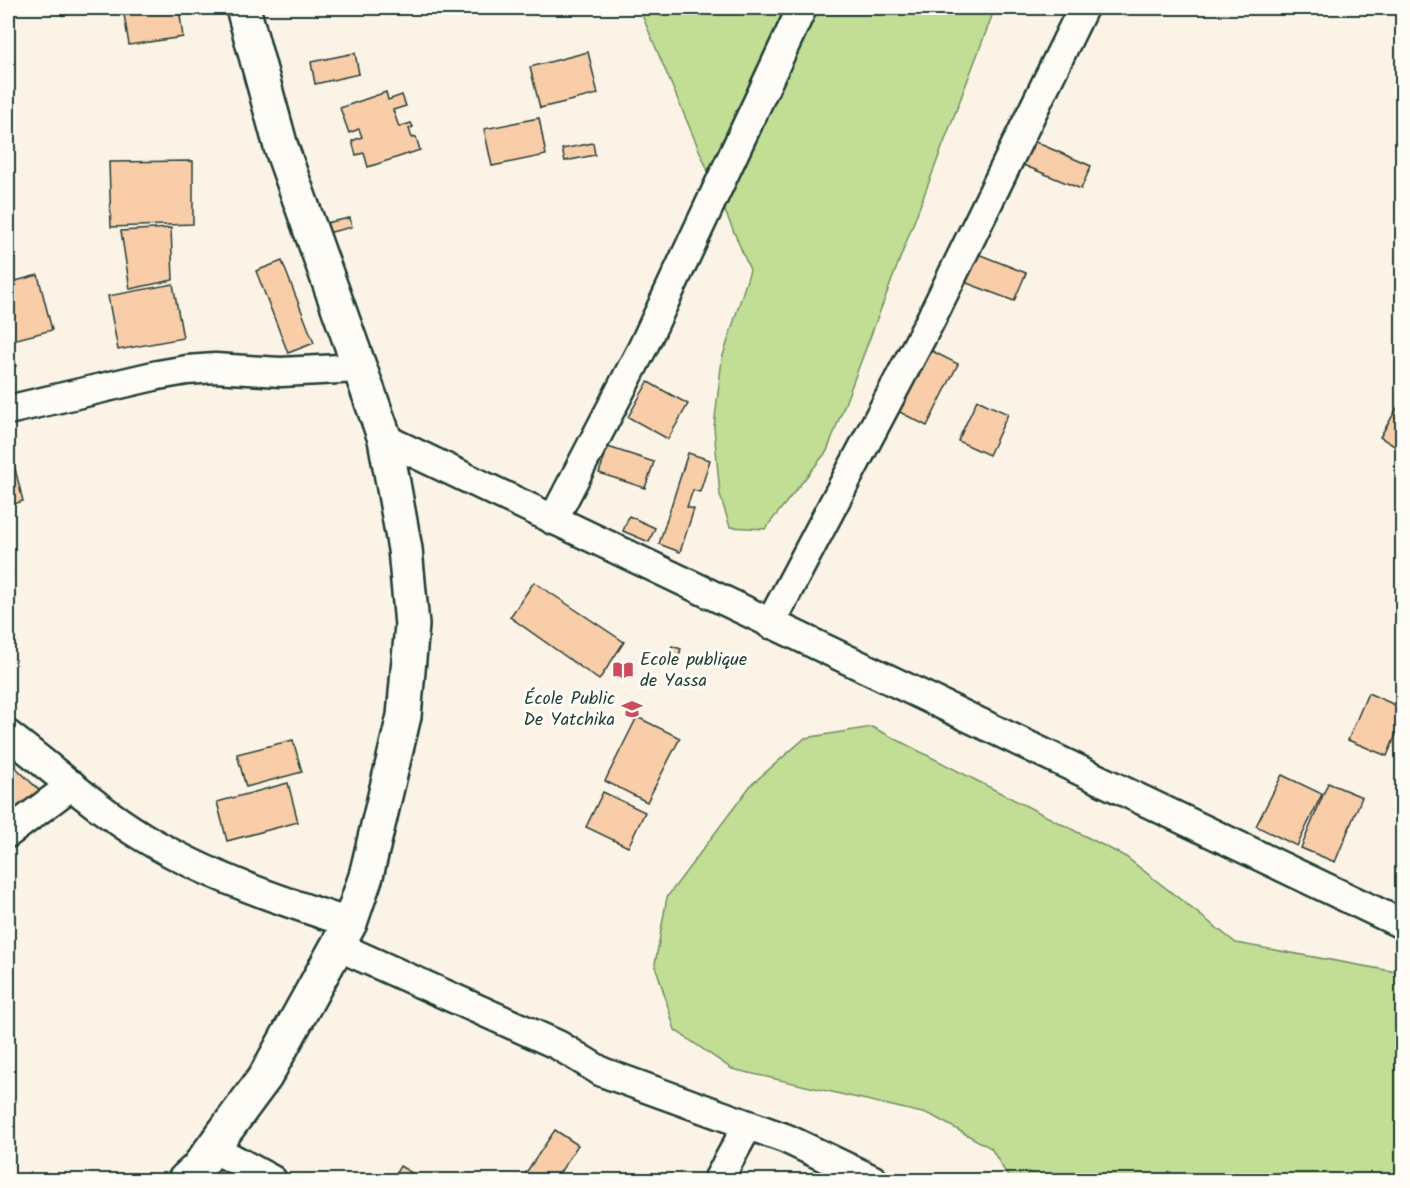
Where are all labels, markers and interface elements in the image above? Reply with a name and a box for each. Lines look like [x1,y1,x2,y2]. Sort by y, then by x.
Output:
place label: Ecole publique de Yassa [640,646,747,696]
library icon: Ecole publique de Yassa [611,658,635,682]
place label: École Public De Yatchika [523,685,615,735]
school or university icon: École Public De Yatchika [620,697,644,721]

